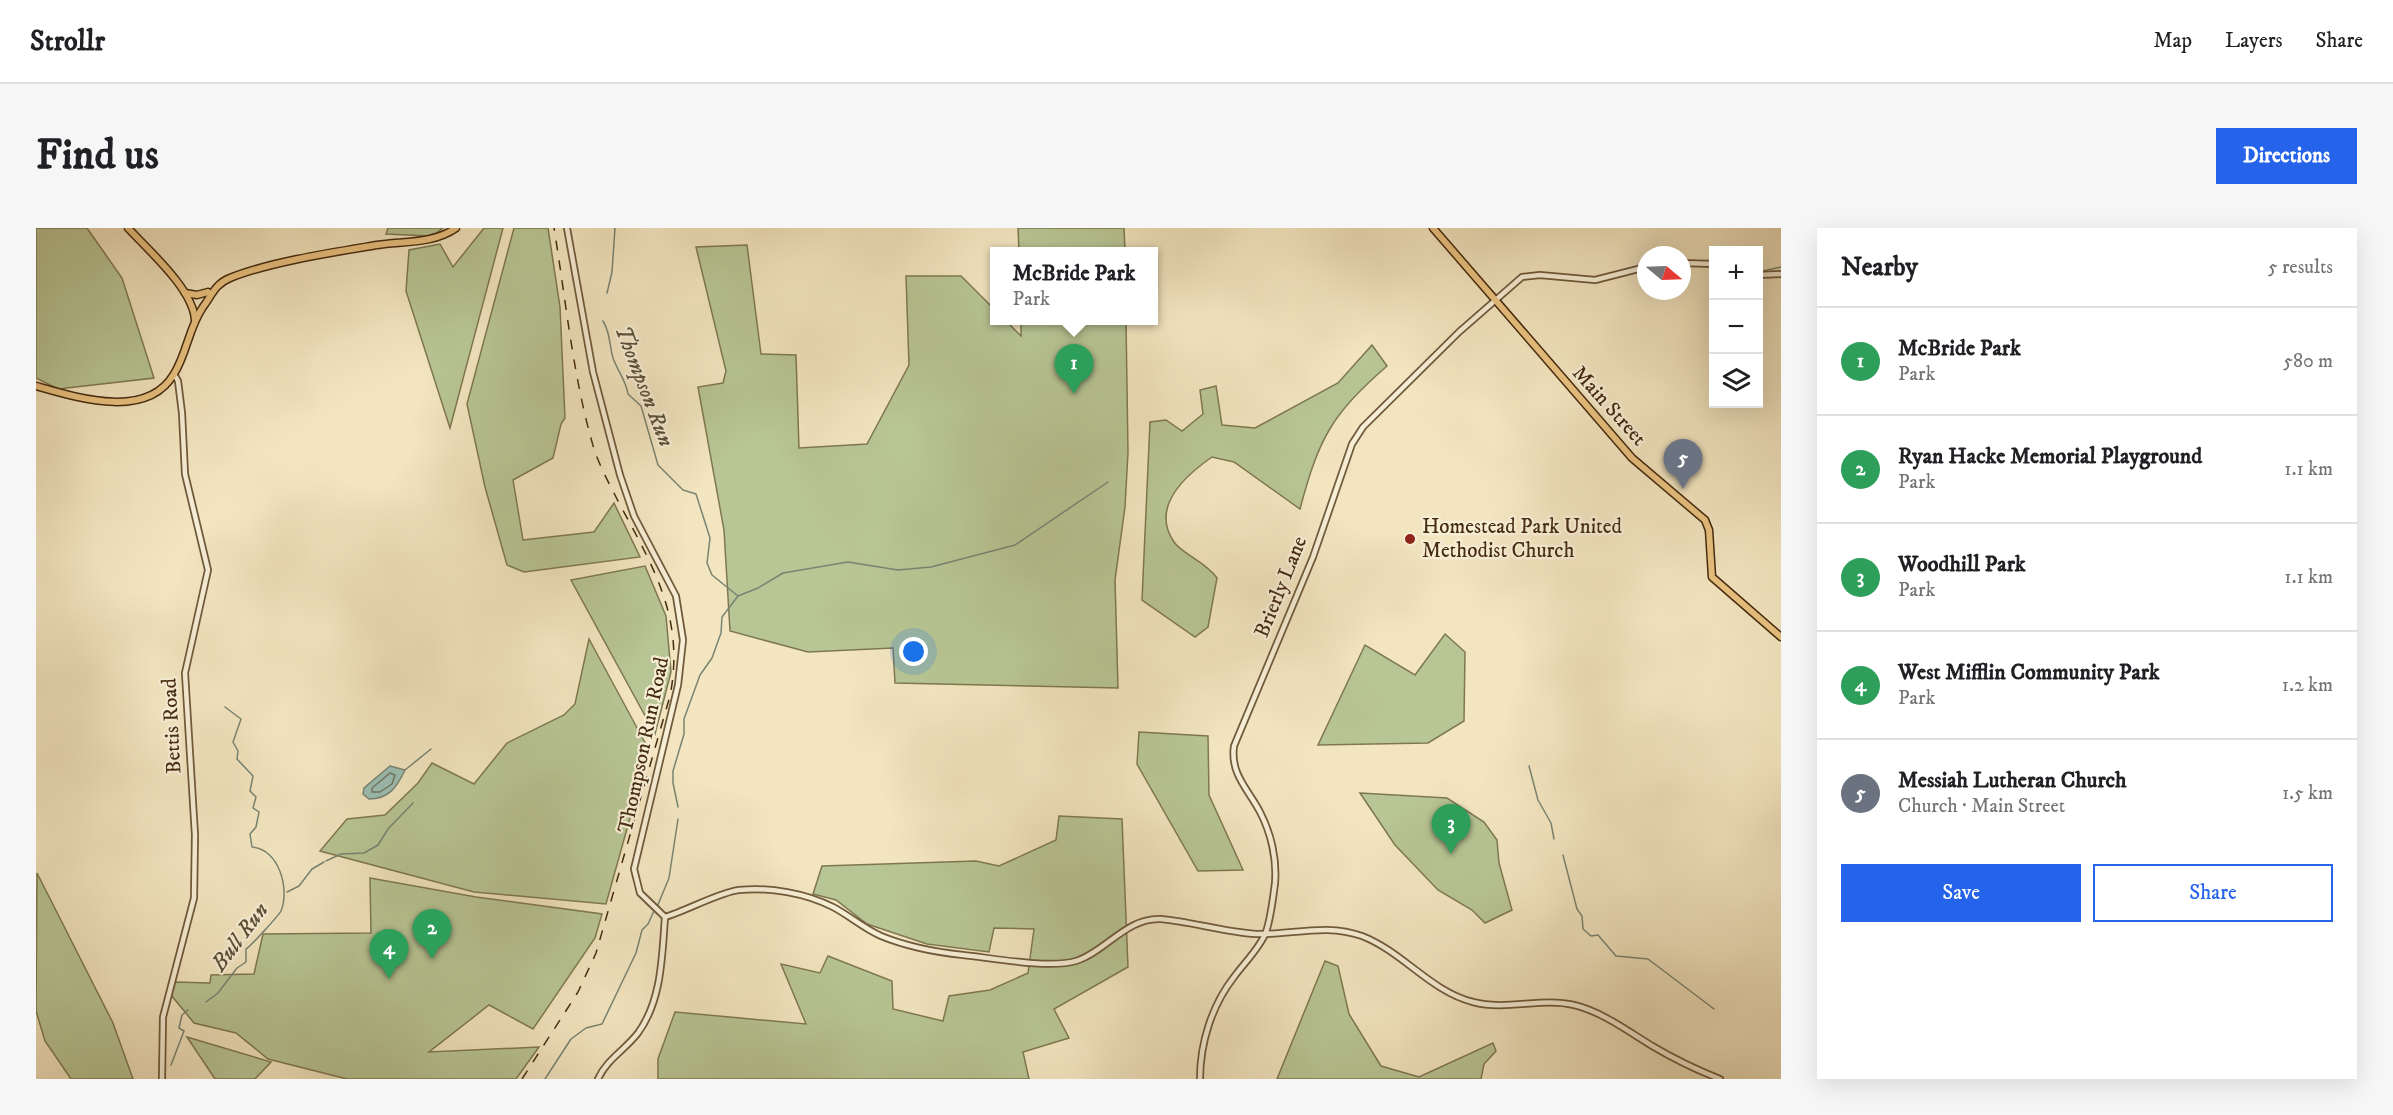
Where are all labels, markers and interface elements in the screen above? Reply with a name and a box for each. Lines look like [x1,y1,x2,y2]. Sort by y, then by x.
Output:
text: Strollr [30,24,105,59]
text: Map [2153,28,2192,54]
text: Layers [2225,28,2283,54]
text: Share [2316,28,2363,54]
button: Directions [2216,128,2357,184]
text: Find us [36,130,159,182]
north arrow [1637,246,1691,300]
map controls [1709,246,1763,408]
button: + [1709,246,1763,300]
popup [990,247,1158,325]
text: Nearby [1841,251,1918,284]
text: 5 results [2268,255,2333,280]
text: McBride Park [1013,260,1135,287]
text: Park [1013,287,1050,312]
button: − [1709,300,1763,354]
water label: Thompson Run [609,322,679,450]
text: McBride Park [1898,335,2021,362]
pin: 1 [1054,344,1094,394]
text: 1 [1857,349,1864,374]
text: 580 m [2283,349,2333,374]
button: layers [1709,354,1763,408]
street label: Main Street [1566,361,1652,452]
text: Park [1898,362,1935,387]
pin: 5 [1664,440,1702,489]
text: Ryan Hacke Memorial Playground [1898,443,2202,470]
text: 2 [1856,457,1865,482]
text: 1.1 km [2284,457,2333,482]
text: Park [1898,470,1935,495]
place label: Homestead Park United Methodist Church [1422,514,1622,564]
street label: Brierly Lane [1249,532,1313,641]
marker: Homestead Park United Methodist Church [1403,532,1417,546]
text: Woodhill Park [1898,551,2026,578]
text: 3 [1857,565,1864,590]
text: 1.1 km [2284,565,2333,590]
text: Park [1898,578,1935,603]
your location [899,637,928,666]
street label: Thompson Run Road [613,654,675,835]
text: West Mifflin Community Park [1898,659,2160,686]
text: 4 [1855,673,1866,698]
text: 1.2 km [2282,673,2333,698]
street label: Bettis Road [156,677,187,775]
text: Park [1898,686,1935,711]
text: Messiah Lutheran Church [1898,767,2127,794]
text: 5 [1856,781,1865,806]
text: 1.5 km [2282,781,2333,806]
text: Church · Main Street [1898,794,2065,819]
pin: 3 [1432,804,1470,854]
button: Save [1841,864,2081,922]
button: Share [2093,864,2333,922]
water label: Bull Run [205,897,274,977]
pin: 2 [412,910,452,959]
pin: 4 [370,930,408,979]

